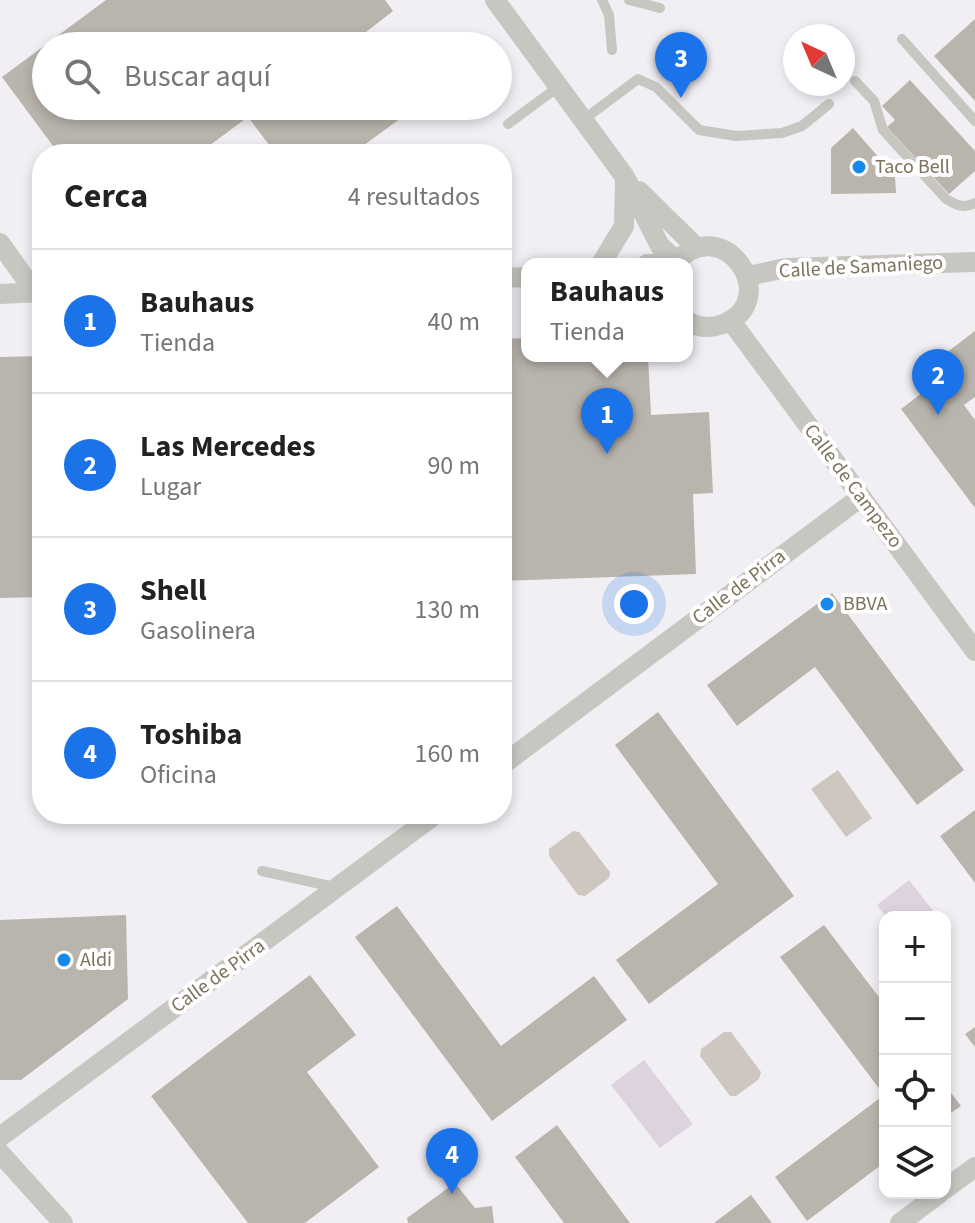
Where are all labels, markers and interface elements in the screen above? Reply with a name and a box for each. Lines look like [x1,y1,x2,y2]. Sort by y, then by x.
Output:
north arrow [783,24,855,96]
search box [32,32,512,120]
pin: 3 [655,32,707,98]
icon: search [60,54,104,98]
text: Buscar aquí [124,55,271,98]
place label: Taco Bell [875,153,950,181]
marker: Taco Bell [850,158,868,176]
text: Cerca [64,172,148,221]
text: 4 resultados [348,178,480,215]
street label: Calle de Samaniego [778,249,944,285]
popup [521,258,693,362]
text: Bauhaus [550,270,664,313]
text: Bauhaus [140,281,254,324]
text: 1 [83,303,97,340]
text: 40 m [427,303,480,340]
text: Tienda [550,313,625,350]
text: Tienda [140,324,215,361]
pin: 2 [912,349,964,415]
pin: 1 [581,388,633,454]
street label: Calle de Campezo [797,418,909,554]
text: Las Mercedes [140,425,315,468]
text: 2 [83,447,97,484]
text: 90 m [427,447,480,484]
text: Lugar [140,468,201,505]
street label: Calle de Pirra [686,543,792,631]
text: Shell [140,569,207,612]
your location [614,584,654,624]
place label: BBVA [843,590,887,618]
text: 3 [83,591,97,628]
text: 130 m [414,591,480,628]
marker: BBVA [818,595,836,613]
text: Gasolinera [140,612,256,649]
text: Toshiba [140,713,242,756]
text: 4 [83,735,97,772]
text: 160 m [414,735,480,772]
text: Oficina [140,756,217,793]
map controls [879,911,951,1199]
button: + [879,911,951,983]
street label: Calle de Pirra [165,932,271,1020]
place label: Aldi [80,946,112,974]
marker: Aldi [55,951,73,969]
button: − [879,983,951,1055]
button: locate [879,1055,951,1127]
button: layers [879,1127,951,1199]
pin: 4 [426,1128,478,1194]

